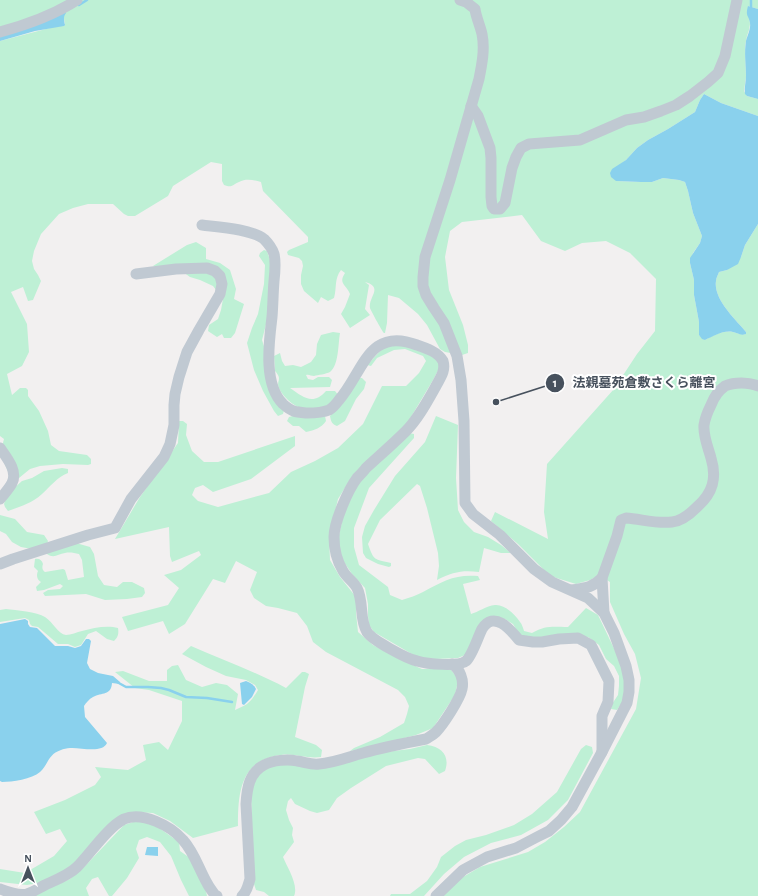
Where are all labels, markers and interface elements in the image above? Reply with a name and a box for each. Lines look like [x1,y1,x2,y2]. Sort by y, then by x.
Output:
callout: 法親墓苑倉敷さくら離宮 [545,370,724,395]
text: 法親墓苑倉敷さくら離宮 [572,375,716,390]
text: 1 [553,377,557,389]
north arrow [8,848,48,888]
text: N [24,853,32,864]

